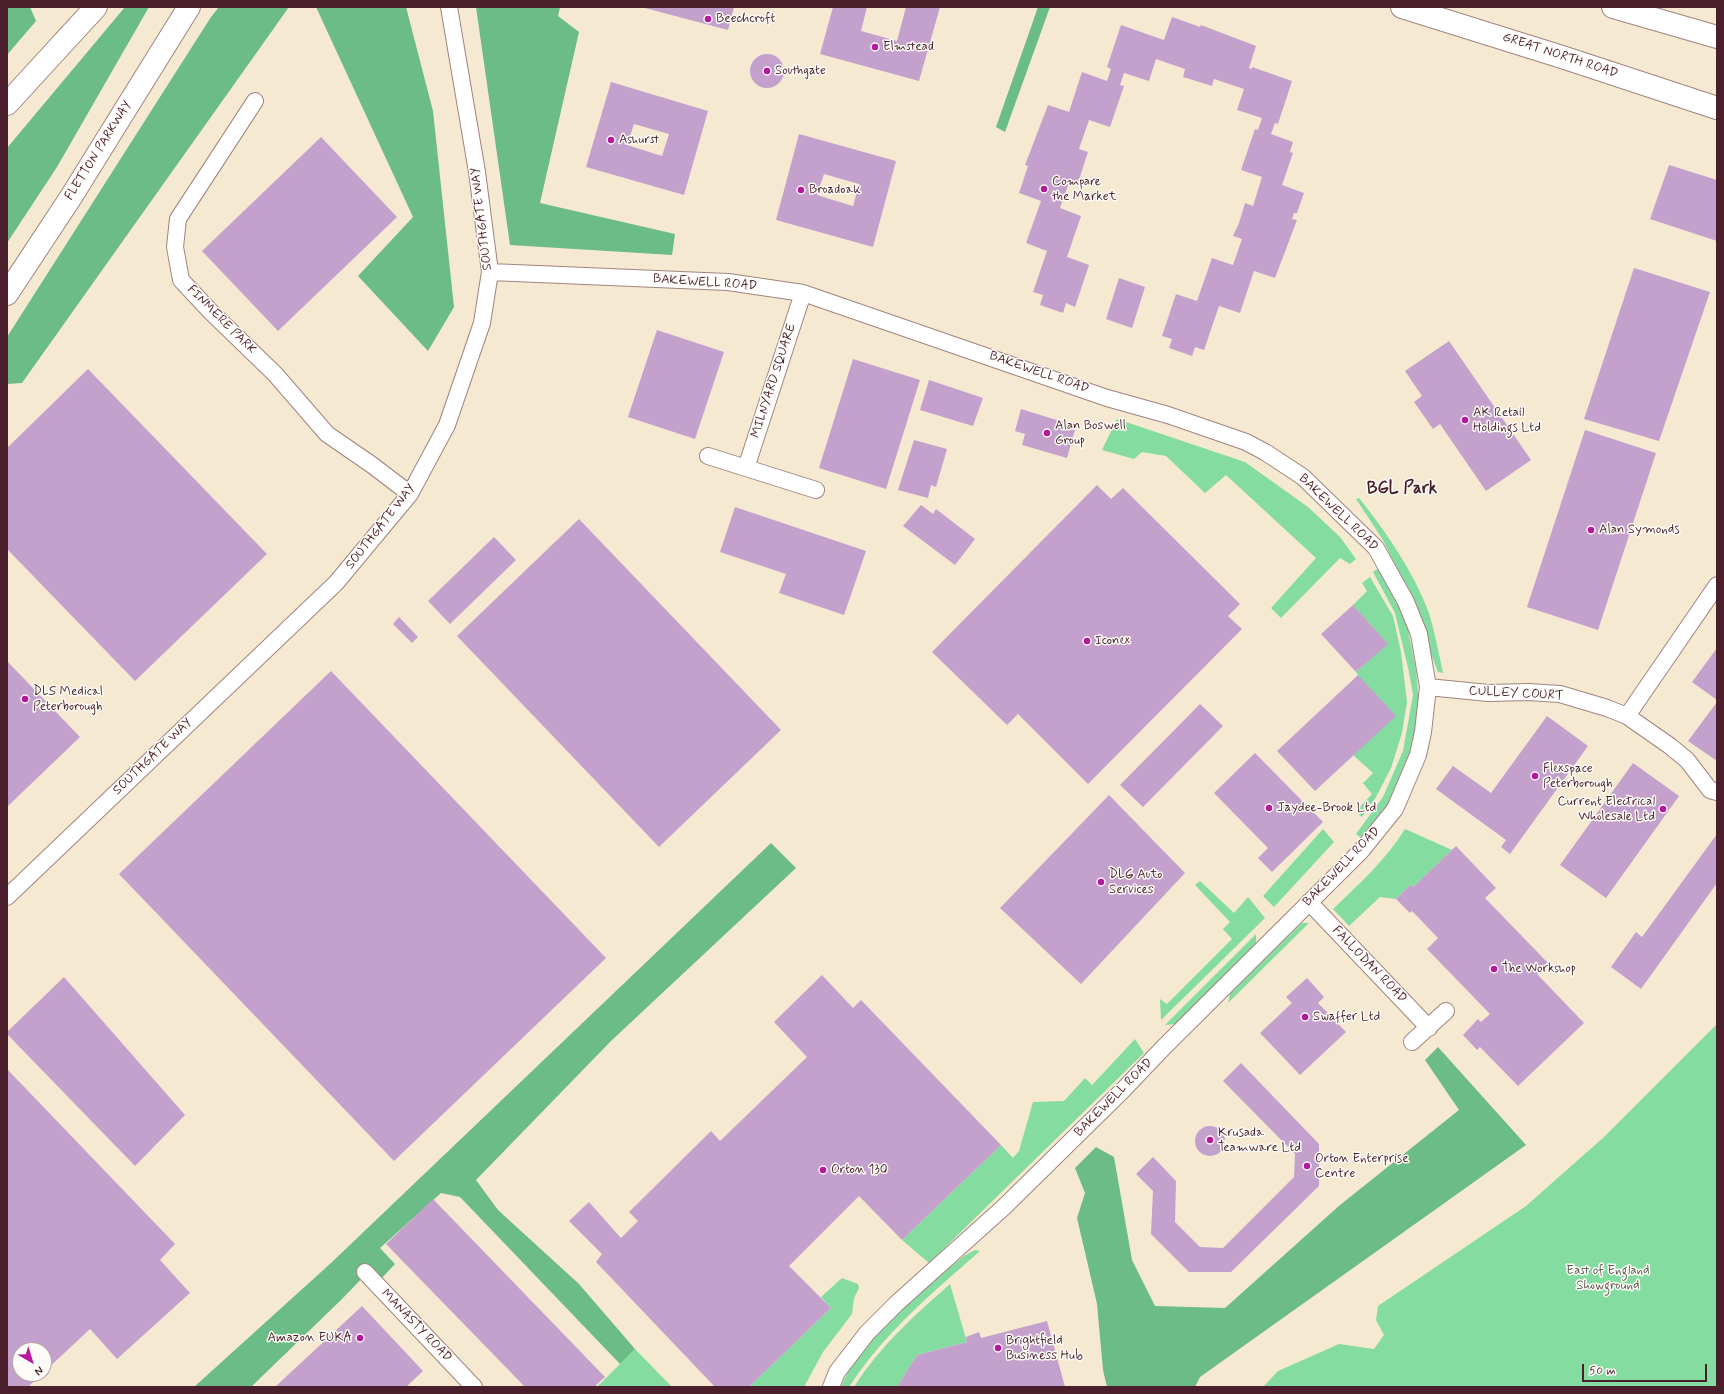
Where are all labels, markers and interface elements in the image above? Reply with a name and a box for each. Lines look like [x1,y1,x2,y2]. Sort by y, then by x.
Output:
place label: Beechcroft [716,11,775,27]
marker: Beechcroft [703,14,713,24]
street label: GREAT NORTH ROAD [1500,30,1620,82]
place label: Elmstead [883,39,934,55]
marker: Elmstead [870,42,880,52]
place label: Southgate [775,63,826,79]
marker: Southgate [762,66,772,76]
street label: FLETTON PARKWAY [62,99,136,203]
place label: Ashurst [619,132,659,148]
marker: Ashurst [606,135,616,145]
street label: SOUTHGATE WAY [468,167,496,271]
place label: Compare the Market [1052,174,1116,205]
place label: Broadoak [809,182,861,198]
marker: Compare the Market [1039,184,1049,194]
marker: Broadoak [796,185,806,195]
street label: BAKEWELL ROAD [652,272,758,294]
street label: FINMERE PARK [183,282,259,358]
street label: MILNYARD SQUARE [748,322,800,440]
street label: BAKEWELL ROAD [987,349,1091,397]
place label: AK Retail Holdings Ltd [1473,405,1541,436]
marker: AK Retail Holdings Ltd [1460,415,1470,425]
place label: Alan Boswell Group [1055,418,1126,449]
marker: Alan Boswell Group [1042,428,1052,438]
street label: BAKEWELL ROAD [1295,471,1381,555]
district label: BGL Park [1367,479,1437,499]
street label: SOUTHGATE WAY [343,481,419,573]
place label: Alan Symonds [1599,522,1680,538]
marker: Alan Symonds [1586,525,1596,535]
place label: Iconex [1095,633,1130,649]
marker: Iconex [1082,636,1092,646]
place label: DLS Medical Peterborough [33,684,103,715]
street label: CULLEY COURT [1468,684,1564,704]
marker: DLS Medical Peterborough [20,694,30,704]
street label: SOUTHGATE WAY [110,715,196,799]
place label: Flexspace Peterborough [1543,761,1613,792]
marker: Flexspace Peterborough [1530,771,1540,781]
place label: Current Electrical Wholesale Ltd [1558,794,1655,825]
place label: Jaydee-Brook Ltd [1277,800,1376,816]
marker: Jaydee-Brook Ltd [1264,803,1274,813]
marker: Current Electrical Wholesale Ltd [1658,804,1668,814]
street label: BAKEWELL ROAD [1300,824,1384,910]
place label: DLG Auto Services [1109,867,1162,898]
marker: DLG Auto Services [1096,877,1106,887]
street label: FALLODAN ROAD [1328,923,1410,1007]
place label: The Workshop [1502,961,1576,977]
marker: The Workshop [1489,964,1499,974]
place label: Swaffer Ltd [1313,1009,1380,1025]
marker: Swaffer Ltd [1300,1012,1310,1022]
street label: BAKEWELL ROAD [1072,1056,1156,1140]
place label: Krusada Teamware Ltd [1218,1125,1301,1156]
marker: Krusada Teamware Ltd [1205,1135,1215,1145]
place label: Orton Enterprise Centre [1315,1151,1409,1182]
marker: Orton Enterprise Centre [1302,1161,1312,1171]
place label: Orton 130 [831,1162,888,1178]
marker: Orton 130 [818,1165,828,1175]
park label: East of England Showground [1566,1263,1650,1294]
street label: MANASTY ROAD [377,1286,455,1366]
place label: Amazon EUKA [268,1330,352,1346]
marker: Amazon EUKA [355,1333,365,1343]
place label: Brightfield Business Hub [1006,1333,1083,1364]
north arrow [12,1342,52,1382]
marker: Brightfield Business Hub [993,1343,1003,1353]
scale bar [1584,1356,1709,1382]
text: N [32,1363,46,1378]
text: 50 m [1589,1363,1616,1379]

